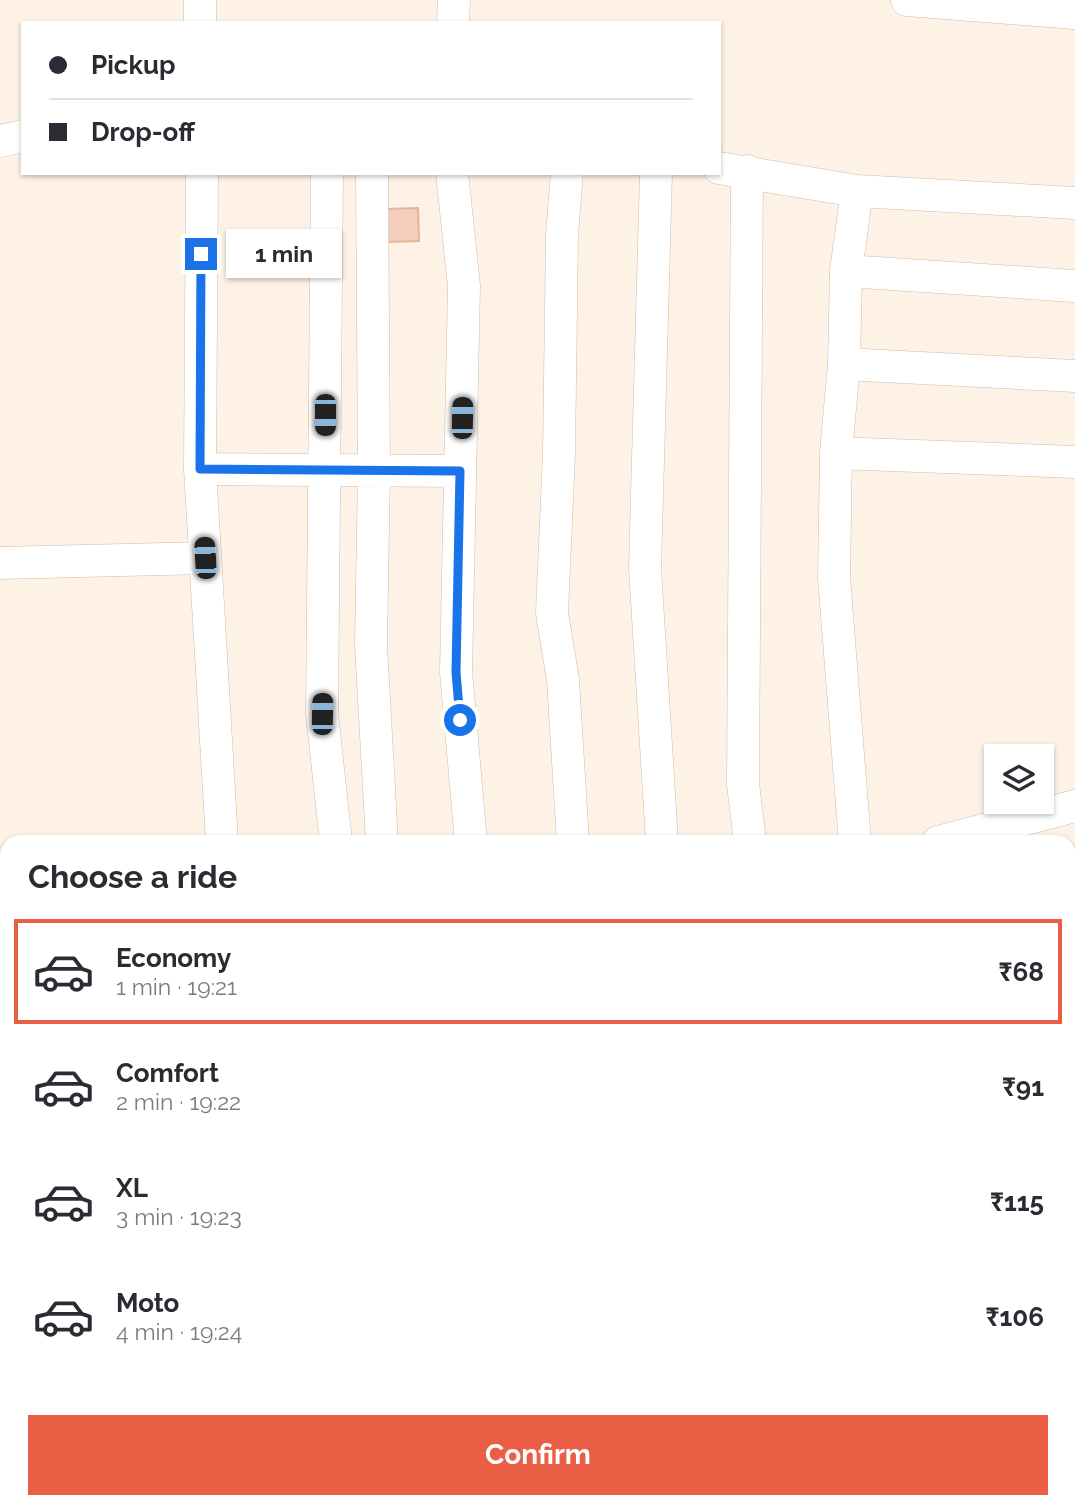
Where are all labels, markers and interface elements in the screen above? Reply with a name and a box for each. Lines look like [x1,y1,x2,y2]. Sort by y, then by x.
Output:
text: Pickup [91,50,176,80]
text: Drop-off [91,117,195,147]
callout: 1 min [226,230,341,278]
route end [185,238,217,270]
text: 1 min [255,240,313,267]
car [315,394,336,436]
car [452,397,473,439]
car [194,536,217,580]
car [312,693,333,735]
route start [444,704,476,736]
map controls [984,744,1054,814]
button: layers [984,744,1054,814]
text: Choose a ride [28,858,237,895]
icon: car [32,940,95,1003]
text: Economy [116,943,231,973]
text: ₹68 [999,957,1044,987]
text: 1 min · 19:21 [116,973,237,1000]
icon: car [32,1055,95,1118]
text: Comfort [116,1058,219,1088]
text: ₹91 [1002,1072,1044,1102]
text: 2 min · 19:22 [116,1088,241,1115]
icon: car [32,1170,95,1233]
text: XL [116,1173,148,1203]
text: ₹115 [990,1187,1044,1217]
text: 3 min · 19:23 [116,1203,242,1230]
icon: car [32,1285,95,1348]
text: Moto [116,1288,179,1318]
text: ₹106 [985,1302,1044,1332]
text: 4 min · 19:24 [116,1318,242,1345]
button: Confirm [28,1415,1048,1495]

